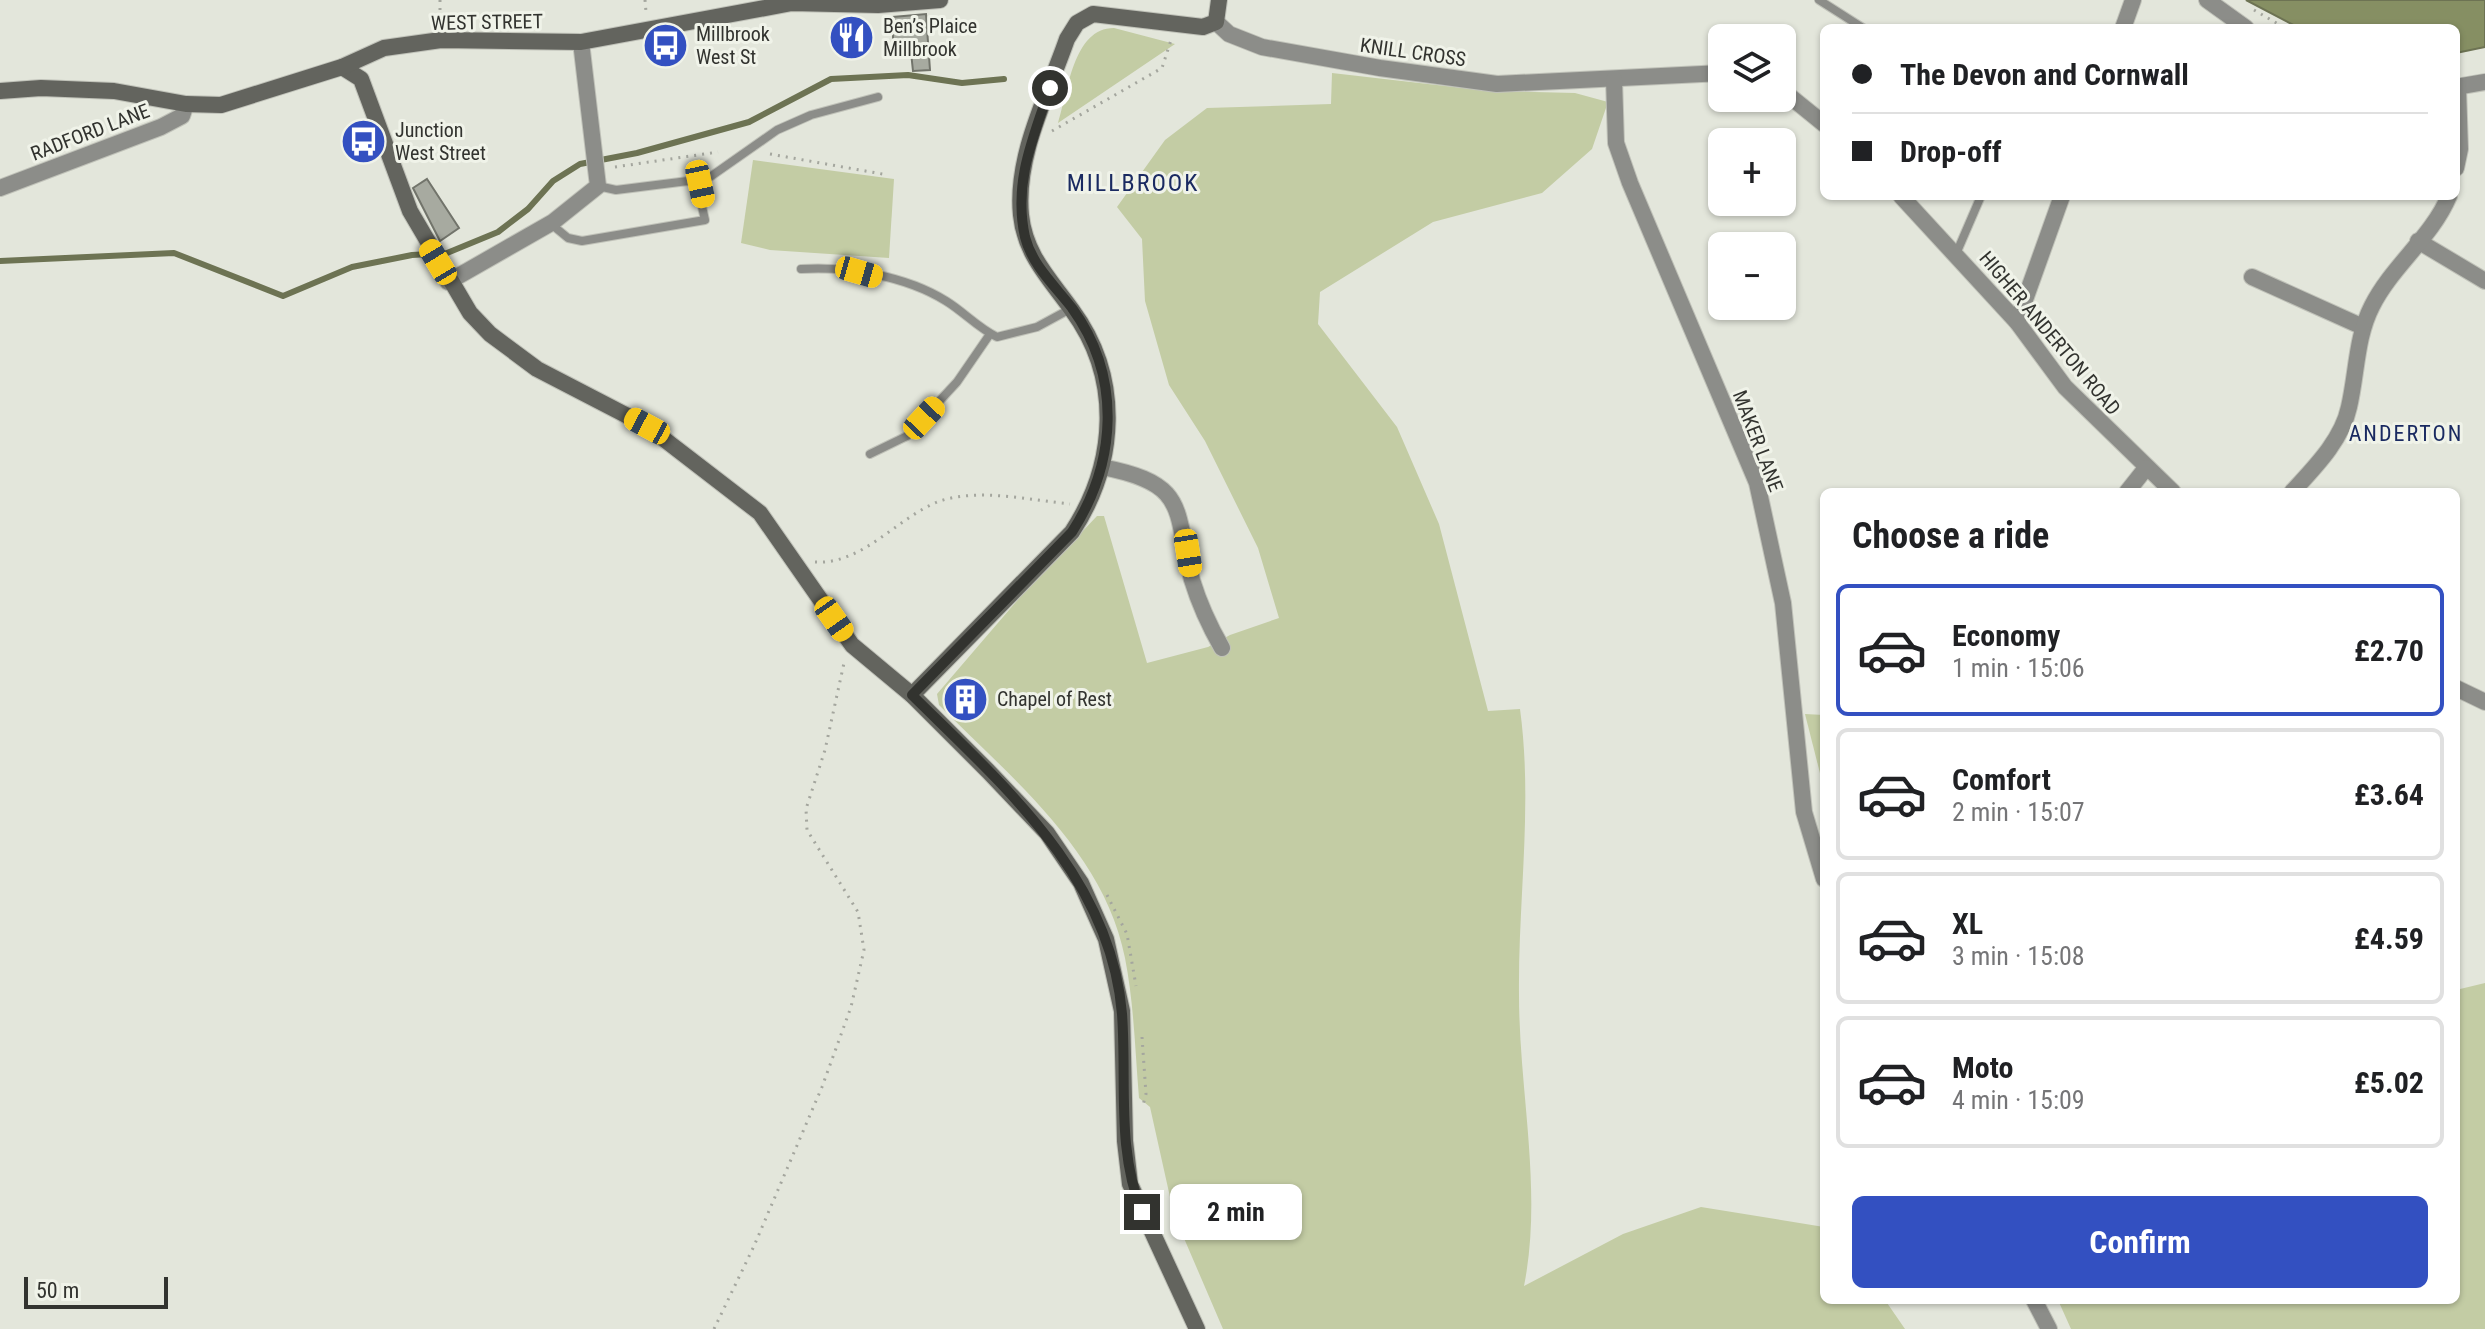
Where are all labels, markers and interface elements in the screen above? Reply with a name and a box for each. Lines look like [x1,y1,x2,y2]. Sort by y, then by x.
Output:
street label: WEST STREET [431,9,543,35]
restaurant icon: Ben’s Plaice Millbrook [828,13,876,61]
place label: Ben’s Plaice Millbrook [883,14,977,61]
bus stop icon: Millbrook West St [641,22,689,70]
place label: Millbrook West St [696,22,770,69]
map controls [1708,24,1796,320]
button: layers [1708,24,1796,112]
street label: KNILL CROSS [1359,33,1467,71]
text: The Devon and Cornwall [1900,57,2189,92]
route start [1032,70,1068,106]
street label: RADFORD LANE [27,98,153,166]
bus stop icon: Junction West Street [340,118,388,166]
place label: Junction West Street [395,118,486,165]
button: + [1708,128,1796,216]
text: Drop-off [1900,134,2002,169]
car [683,158,717,210]
district label: MILLBROOK [1067,169,1199,197]
button: − [1708,232,1796,320]
car [415,235,461,289]
street label: HIGHER ANDERTON ROAD [1974,246,2126,420]
car [833,254,885,290]
street label: MAKER LANE [1728,387,1788,495]
car [899,392,949,444]
car [620,404,674,448]
district label: ANDERTON [2349,421,2463,446]
text: Choose a ride [1852,515,2049,557]
car [1172,527,1204,579]
car [810,592,858,646]
icon: car [1856,614,1928,686]
text: Economy [1952,618,2060,653]
text: £2.70 [2354,633,2424,668]
text: 1 min · 15:06 [1952,653,2085,683]
building icon: Chapel of Rest [942,675,990,723]
place label: Chapel of Rest [997,687,1112,711]
icon: car [1856,758,1928,830]
text: Comfort [1952,762,2051,797]
text: £3.64 [2354,777,2424,812]
text: 2 min · 15:07 [1952,797,2085,827]
icon: car [1856,902,1928,974]
text: XL [1952,906,1983,941]
text: £4.59 [2354,921,2424,956]
text: 3 min · 15:08 [1952,941,2085,971]
icon: car [1856,1046,1928,1118]
text: Moto [1952,1050,2013,1085]
text: £5.02 [2354,1065,2424,1100]
text: 4 min · 15:09 [1952,1085,2085,1115]
callout: 2 min [1170,1184,1302,1240]
route end [1124,1194,1160,1230]
button: Confirm [1852,1196,2428,1288]
text: 2 min [1207,1197,1265,1227]
scale bar [24,1273,168,1309]
text: 50 m [36,1278,79,1303]

